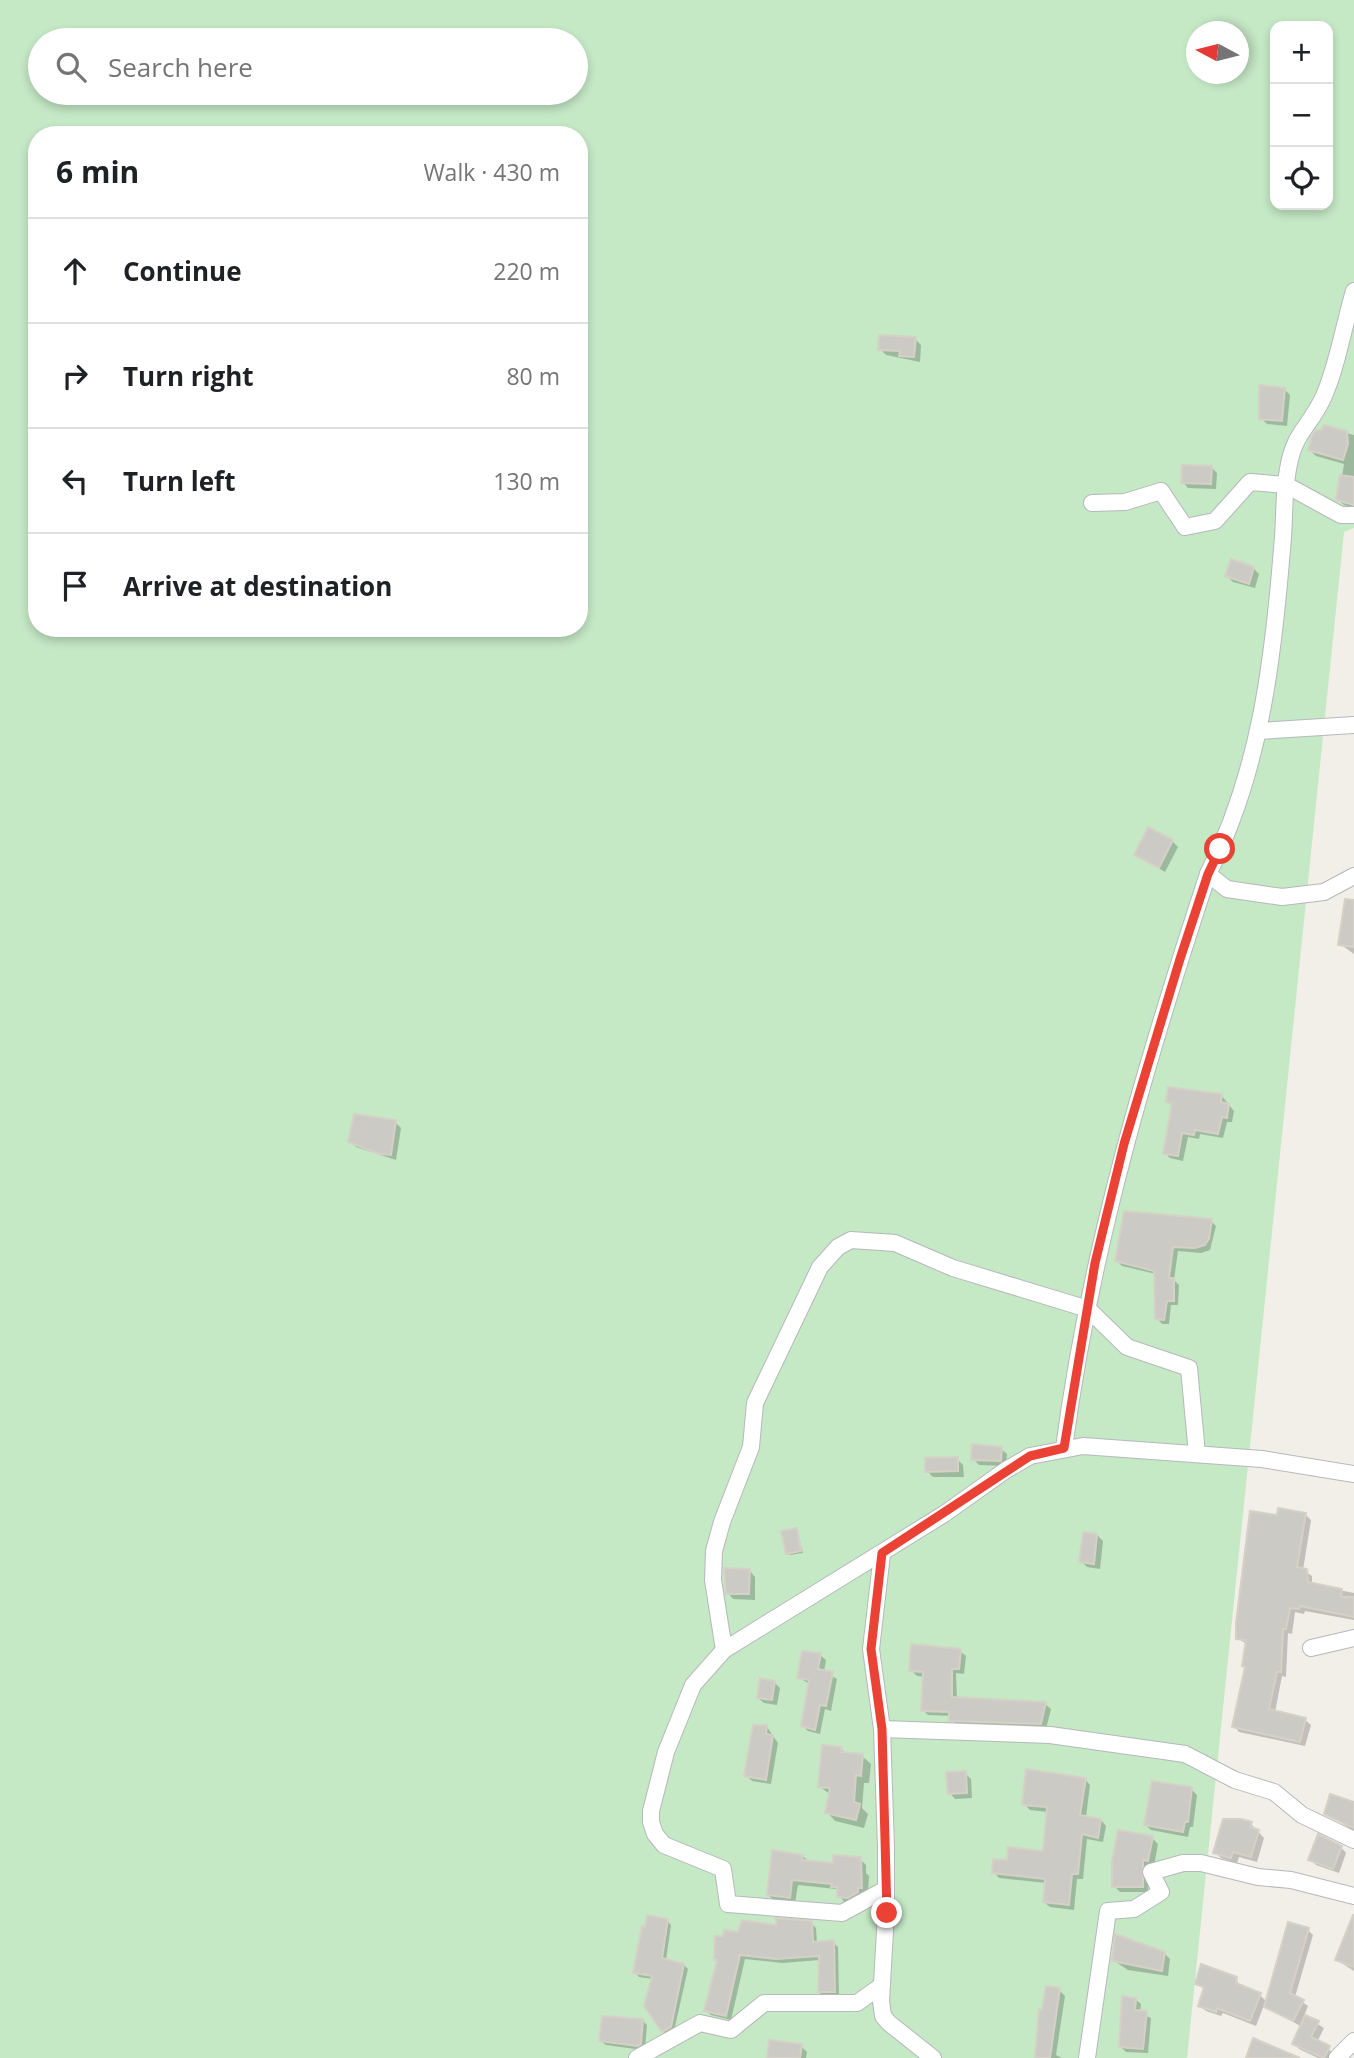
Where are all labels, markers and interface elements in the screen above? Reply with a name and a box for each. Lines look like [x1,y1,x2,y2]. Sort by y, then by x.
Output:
north arrow [1186,21,1249,84]
map controls [1270,21,1333,210]
button: + [1270,21,1333,84]
search box [28,28,588,105]
icon: search [52,48,90,86]
text: Search here [108,49,253,85]
button: − [1270,84,1333,147]
button: locate [1270,147,1333,210]
text: 6 min [56,151,139,192]
text: Walk · 430 m [423,156,560,188]
icon: ahead [56,252,94,290]
text: Continue [123,253,242,289]
text: 220 m [493,255,560,287]
icon: right [56,357,94,395]
text: Turn right [123,358,254,394]
text: 80 m [506,360,560,392]
icon: left [56,462,94,500]
text: Turn left [123,463,235,499]
text: 130 m [493,465,560,497]
icon: arrive [56,567,94,605]
text: Arrive at destination [123,568,392,604]
route start [1204,833,1235,864]
route end [871,1897,902,1928]

